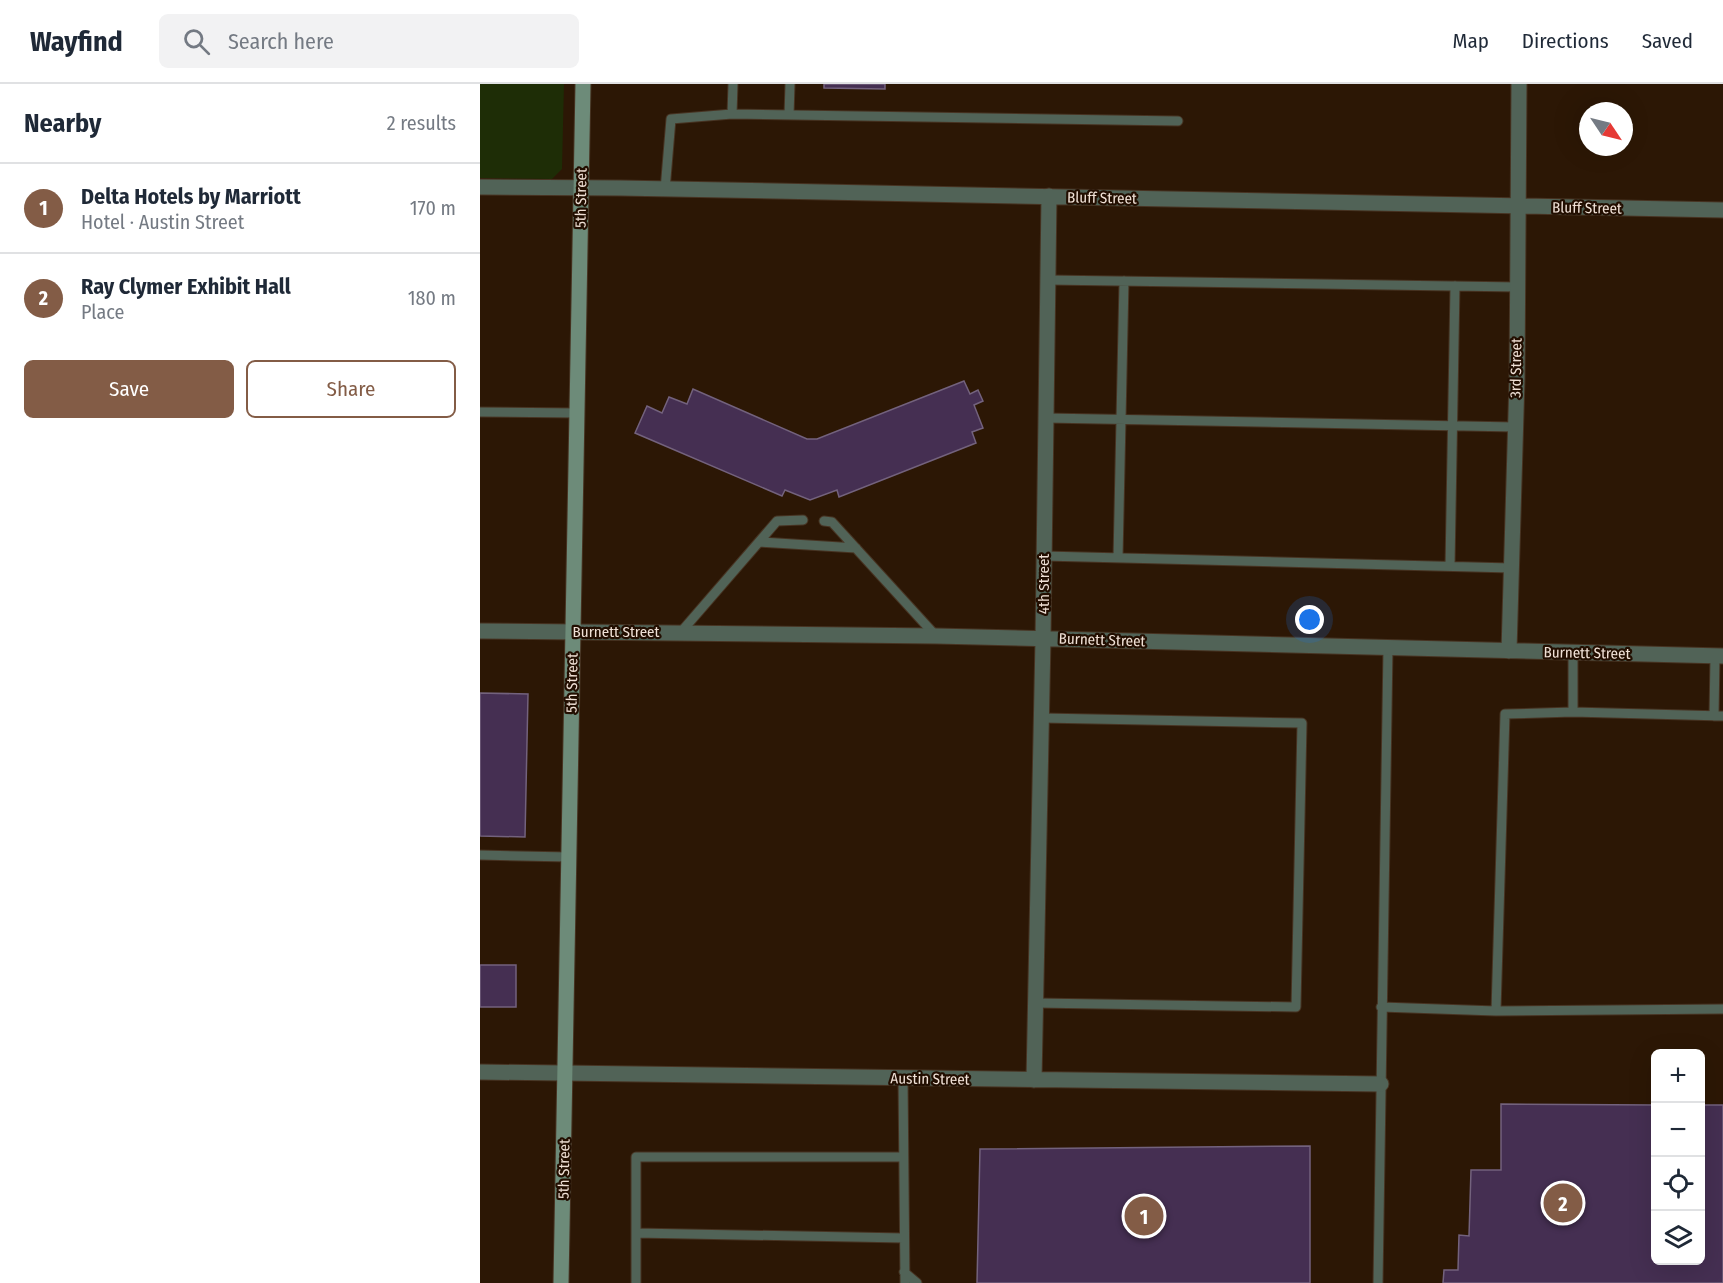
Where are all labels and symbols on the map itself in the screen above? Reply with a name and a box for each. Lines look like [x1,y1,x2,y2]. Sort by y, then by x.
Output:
north arrow [1579,102,1633,156]
street label: 5th Street [571,168,591,228]
street label: Bluff Street [1067,188,1137,208]
street label: Bluff Street [1552,198,1622,218]
street label: 3rd Street [1506,338,1526,398]
street label: 4th Street [1035,554,1053,614]
your location [1295,605,1324,634]
street label: Burnett Street [573,623,660,641]
street label: Burnett Street [1058,629,1146,651]
street label: Burnett Street [1543,643,1631,663]
street label: 5th Street [562,653,582,713]
street label: Austin Street [890,1069,970,1089]
street label: 5th Street [554,1139,574,1199]
pin: 2 [1544,1180,1582,1226]
pin: 1 [1124,1194,1164,1238]

